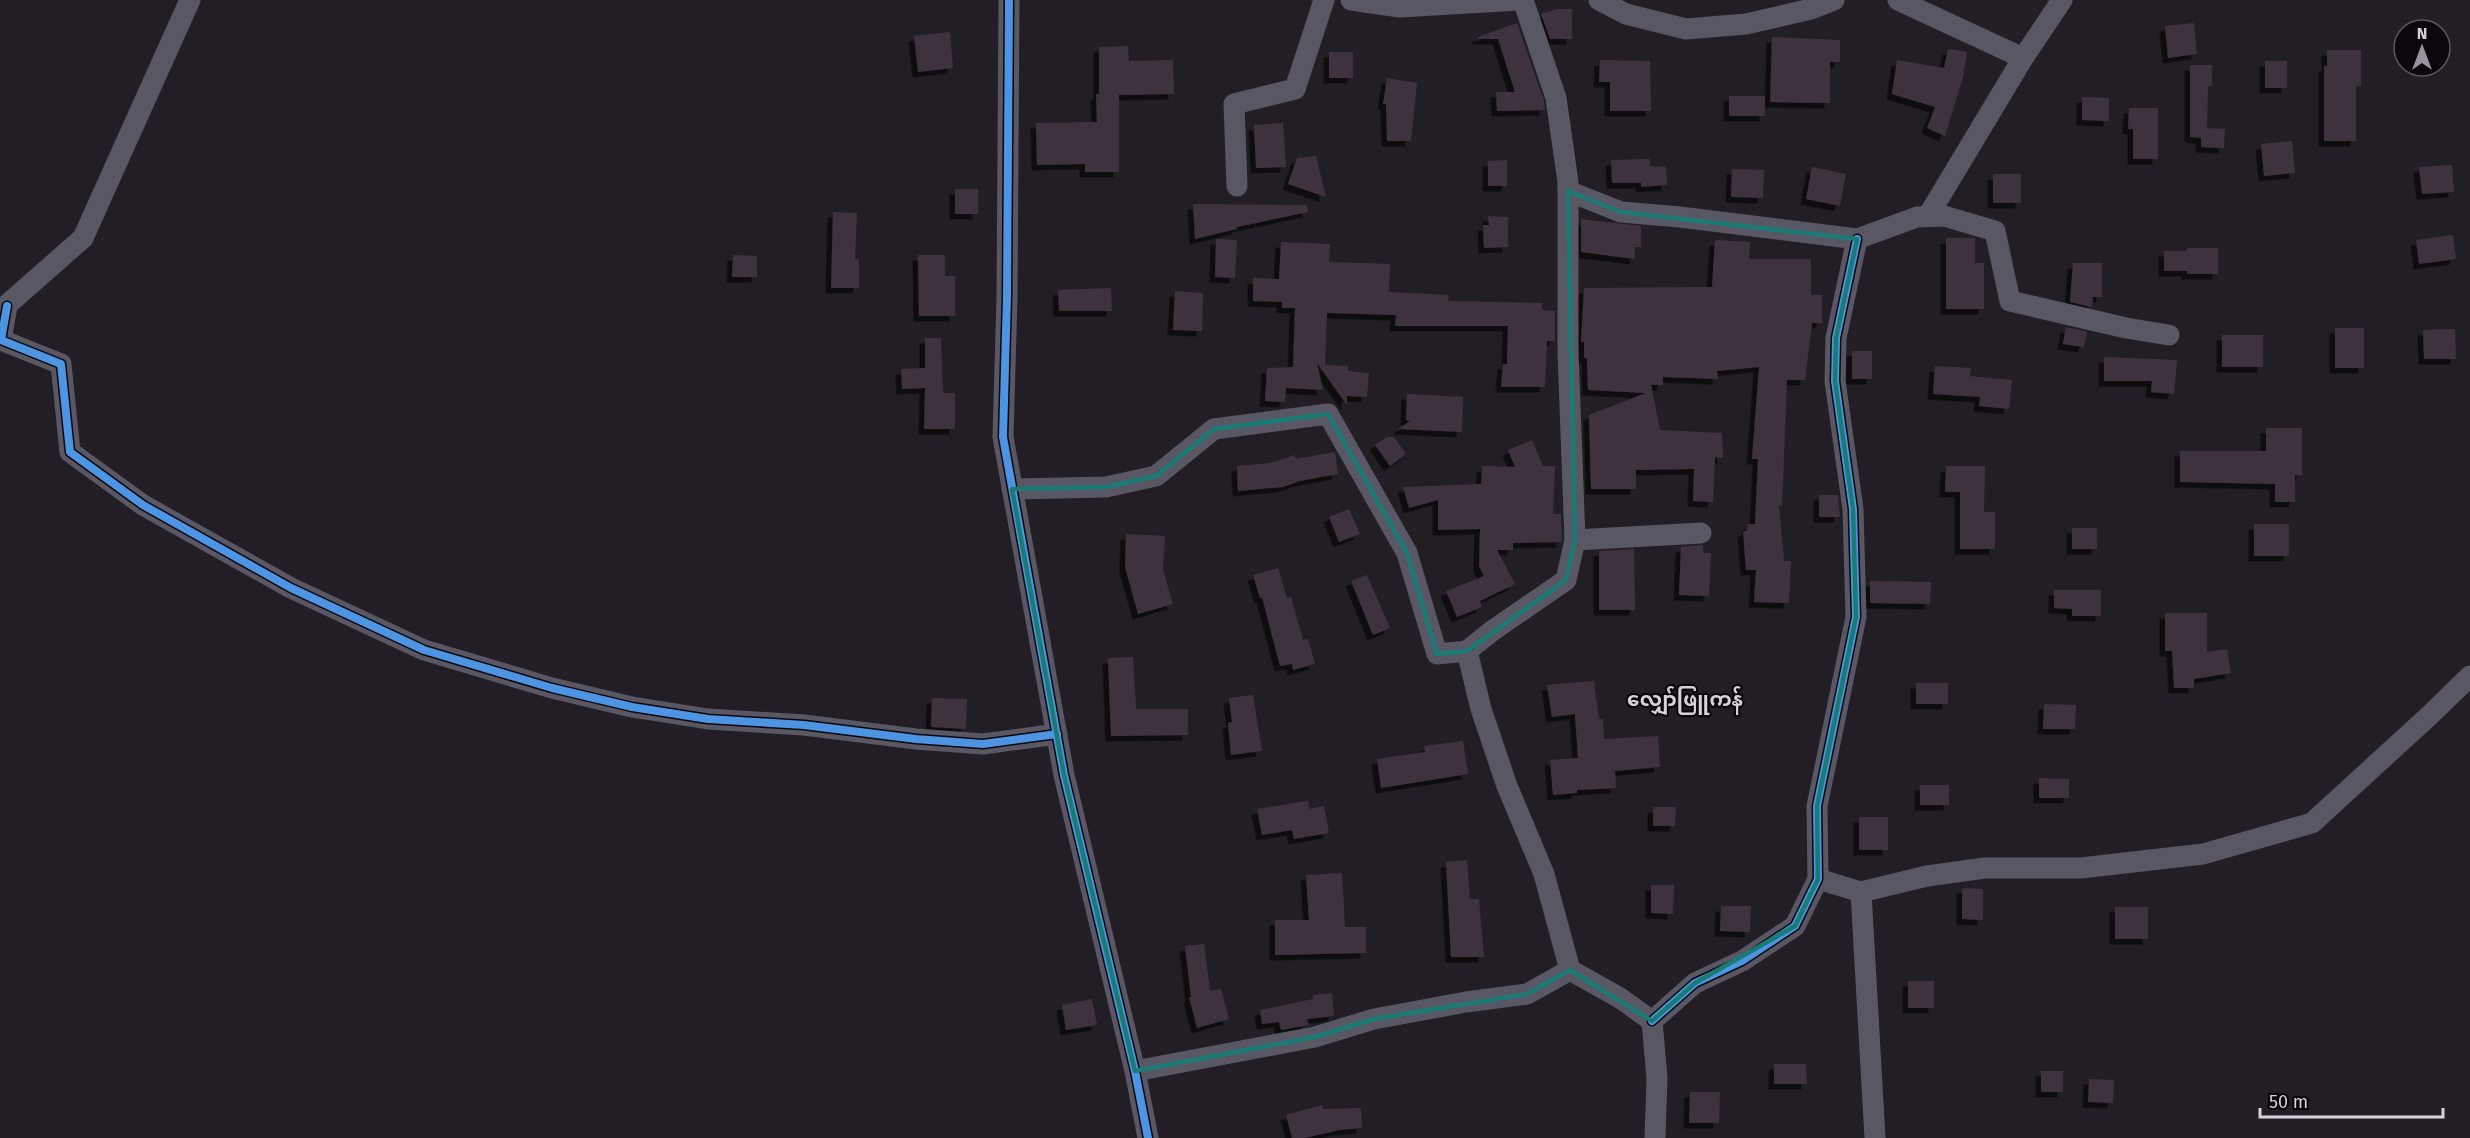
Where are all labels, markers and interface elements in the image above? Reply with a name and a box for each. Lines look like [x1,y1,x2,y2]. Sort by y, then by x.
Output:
north arrow [2392,18,2452,78]
text: N [2417,24,2427,43]
district label: လျှော်ဖြူကန် [1627,686,1743,715]
scale bar [2260,1081,2443,1119]
text: 50 m [2269,1091,2308,1113]

